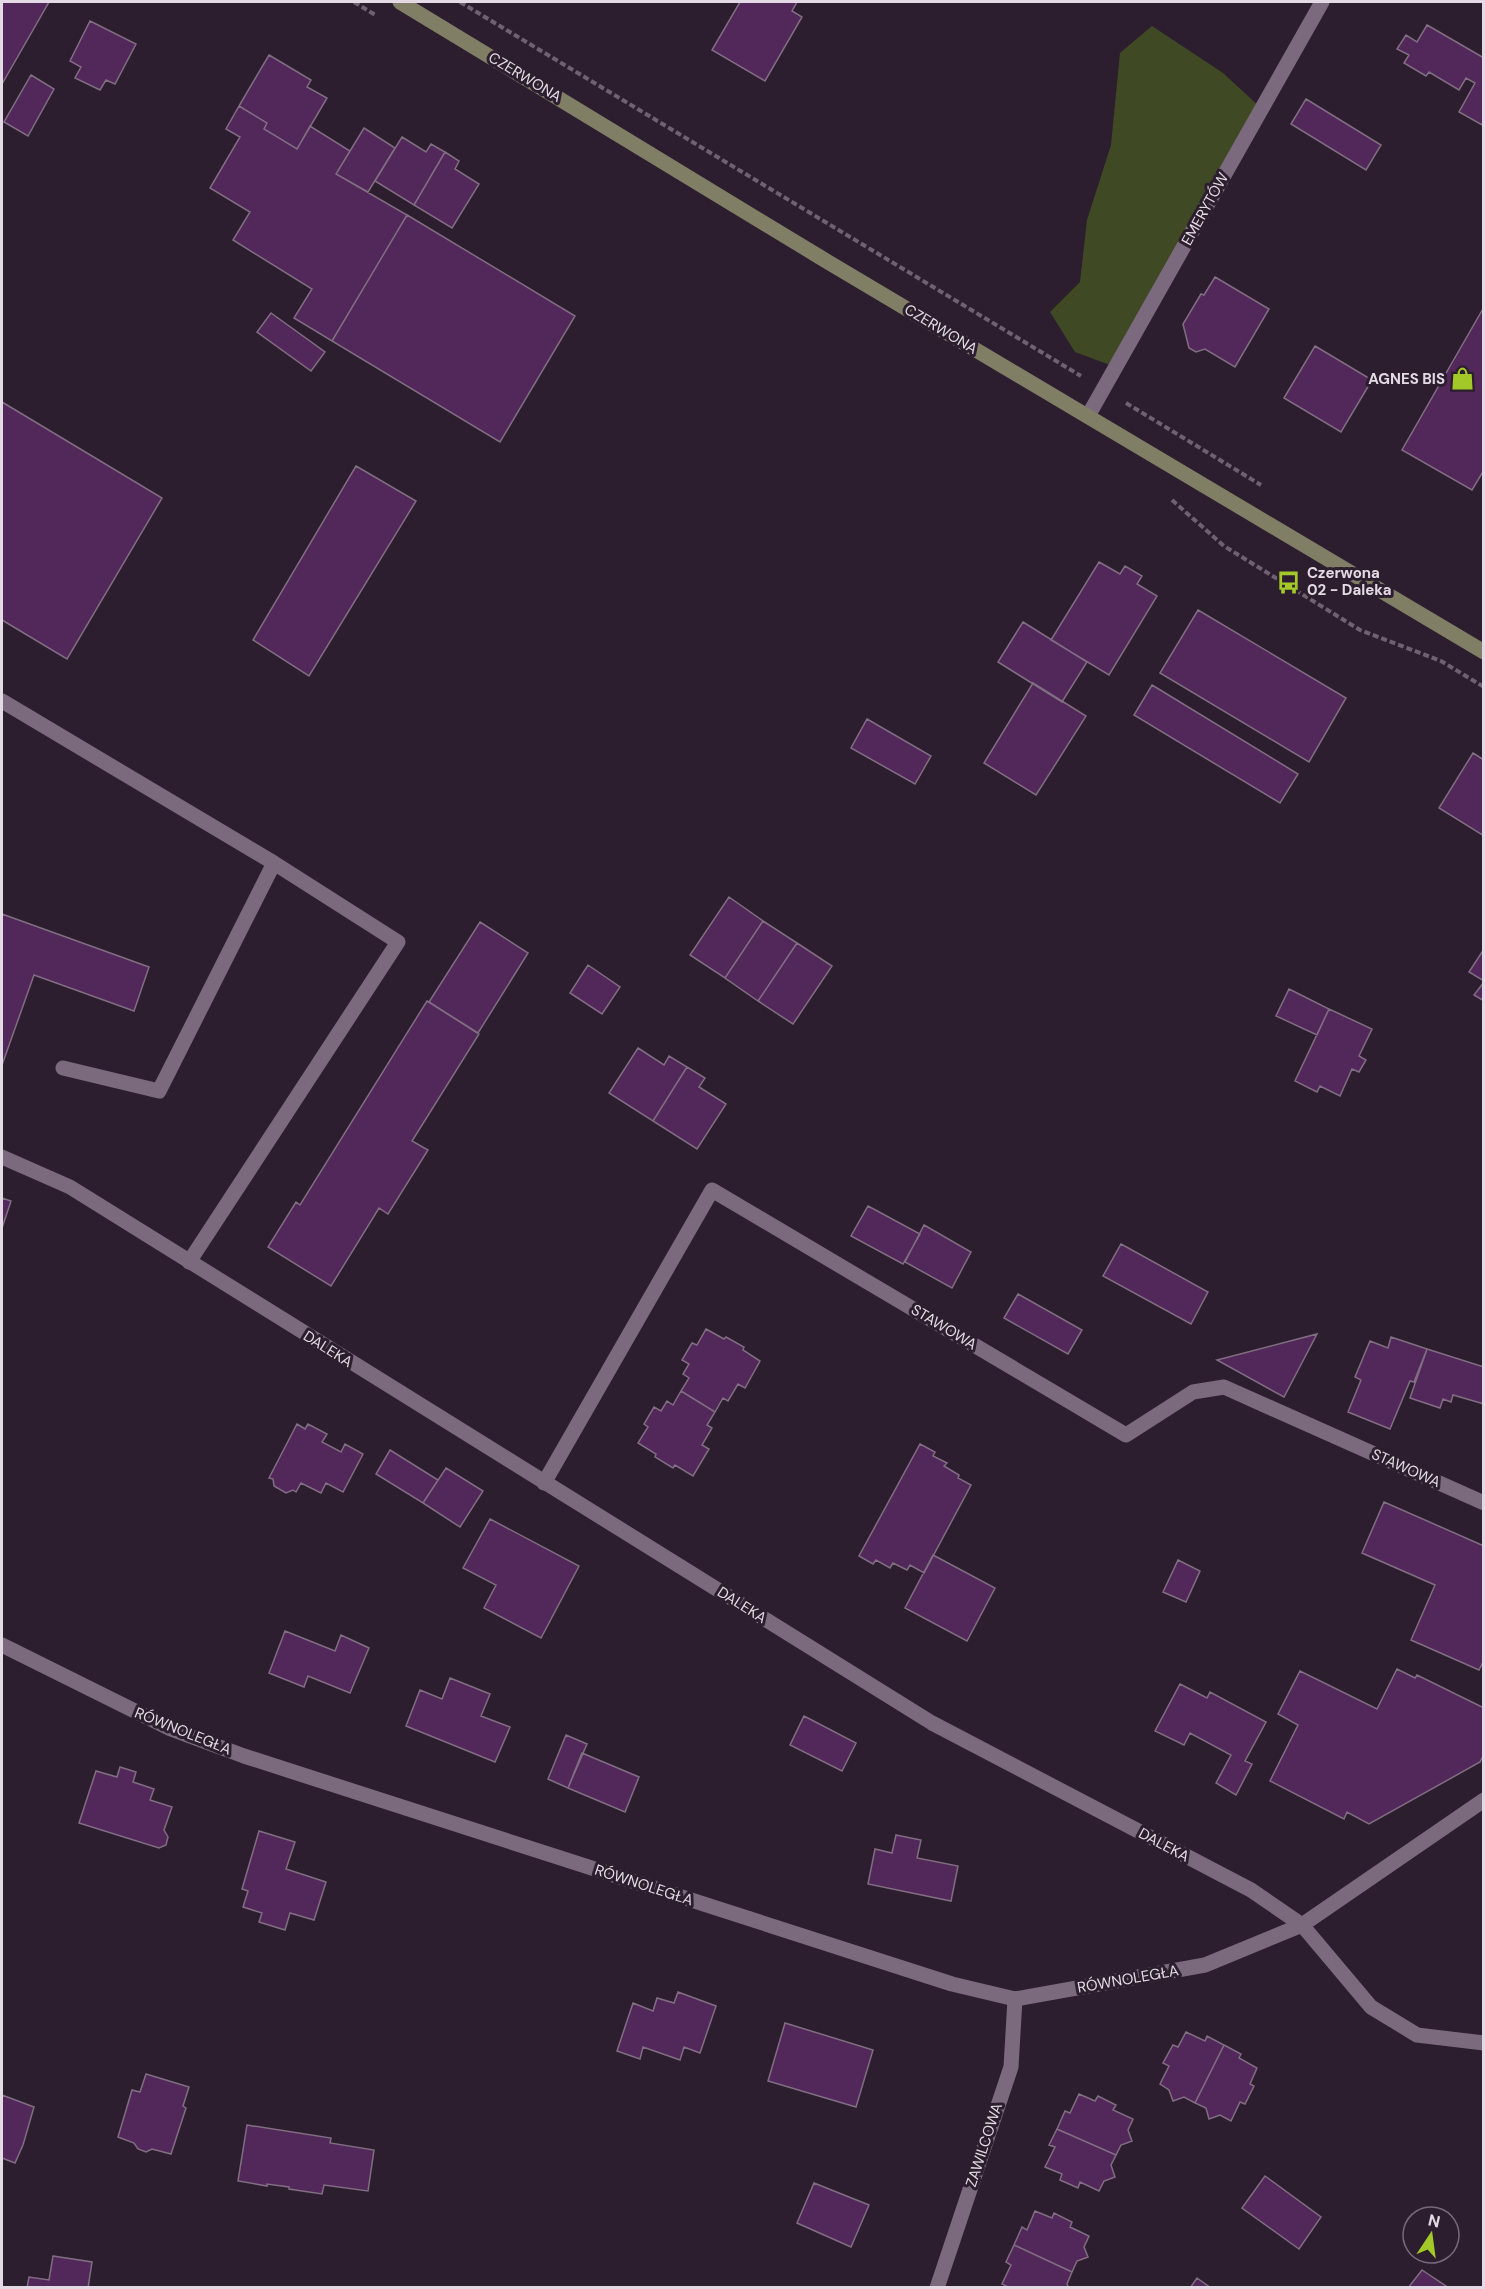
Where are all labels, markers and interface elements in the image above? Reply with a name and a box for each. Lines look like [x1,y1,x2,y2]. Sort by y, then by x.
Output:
street label: CZERWONA [485,47,565,107]
street label: EMERYTÓW [1177,169,1233,249]
street label: CZERWONA [901,299,981,359]
shop icon: AGNES BIS [1450,366,1476,392]
place label: AGNES BIS [1368,369,1445,389]
place label: Czerwona 02 - Daleka [1307,563,1391,600]
bus stop icon: Czerwona 02 - Daleka [1276,569,1302,595]
street label: STAWOWA [907,1300,981,1354]
street label: DALEKA [300,1326,356,1372]
street label: STAWOWA [1368,1444,1444,1492]
street label: DALEKA [714,1582,770,1628]
street label: RÓWNOLEGŁA [132,1703,234,1760]
street label: DALEKA [1135,1823,1193,1867]
street label: RÓWNOLEGŁA [592,1860,696,1910]
street label: RÓWNOLEGŁA [1076,1960,1180,1998]
street label: ZAWILCOWA [961,2100,1007,2190]
north arrow [1401,2205,1461,2265]
text: N [1426,2209,1442,2232]

